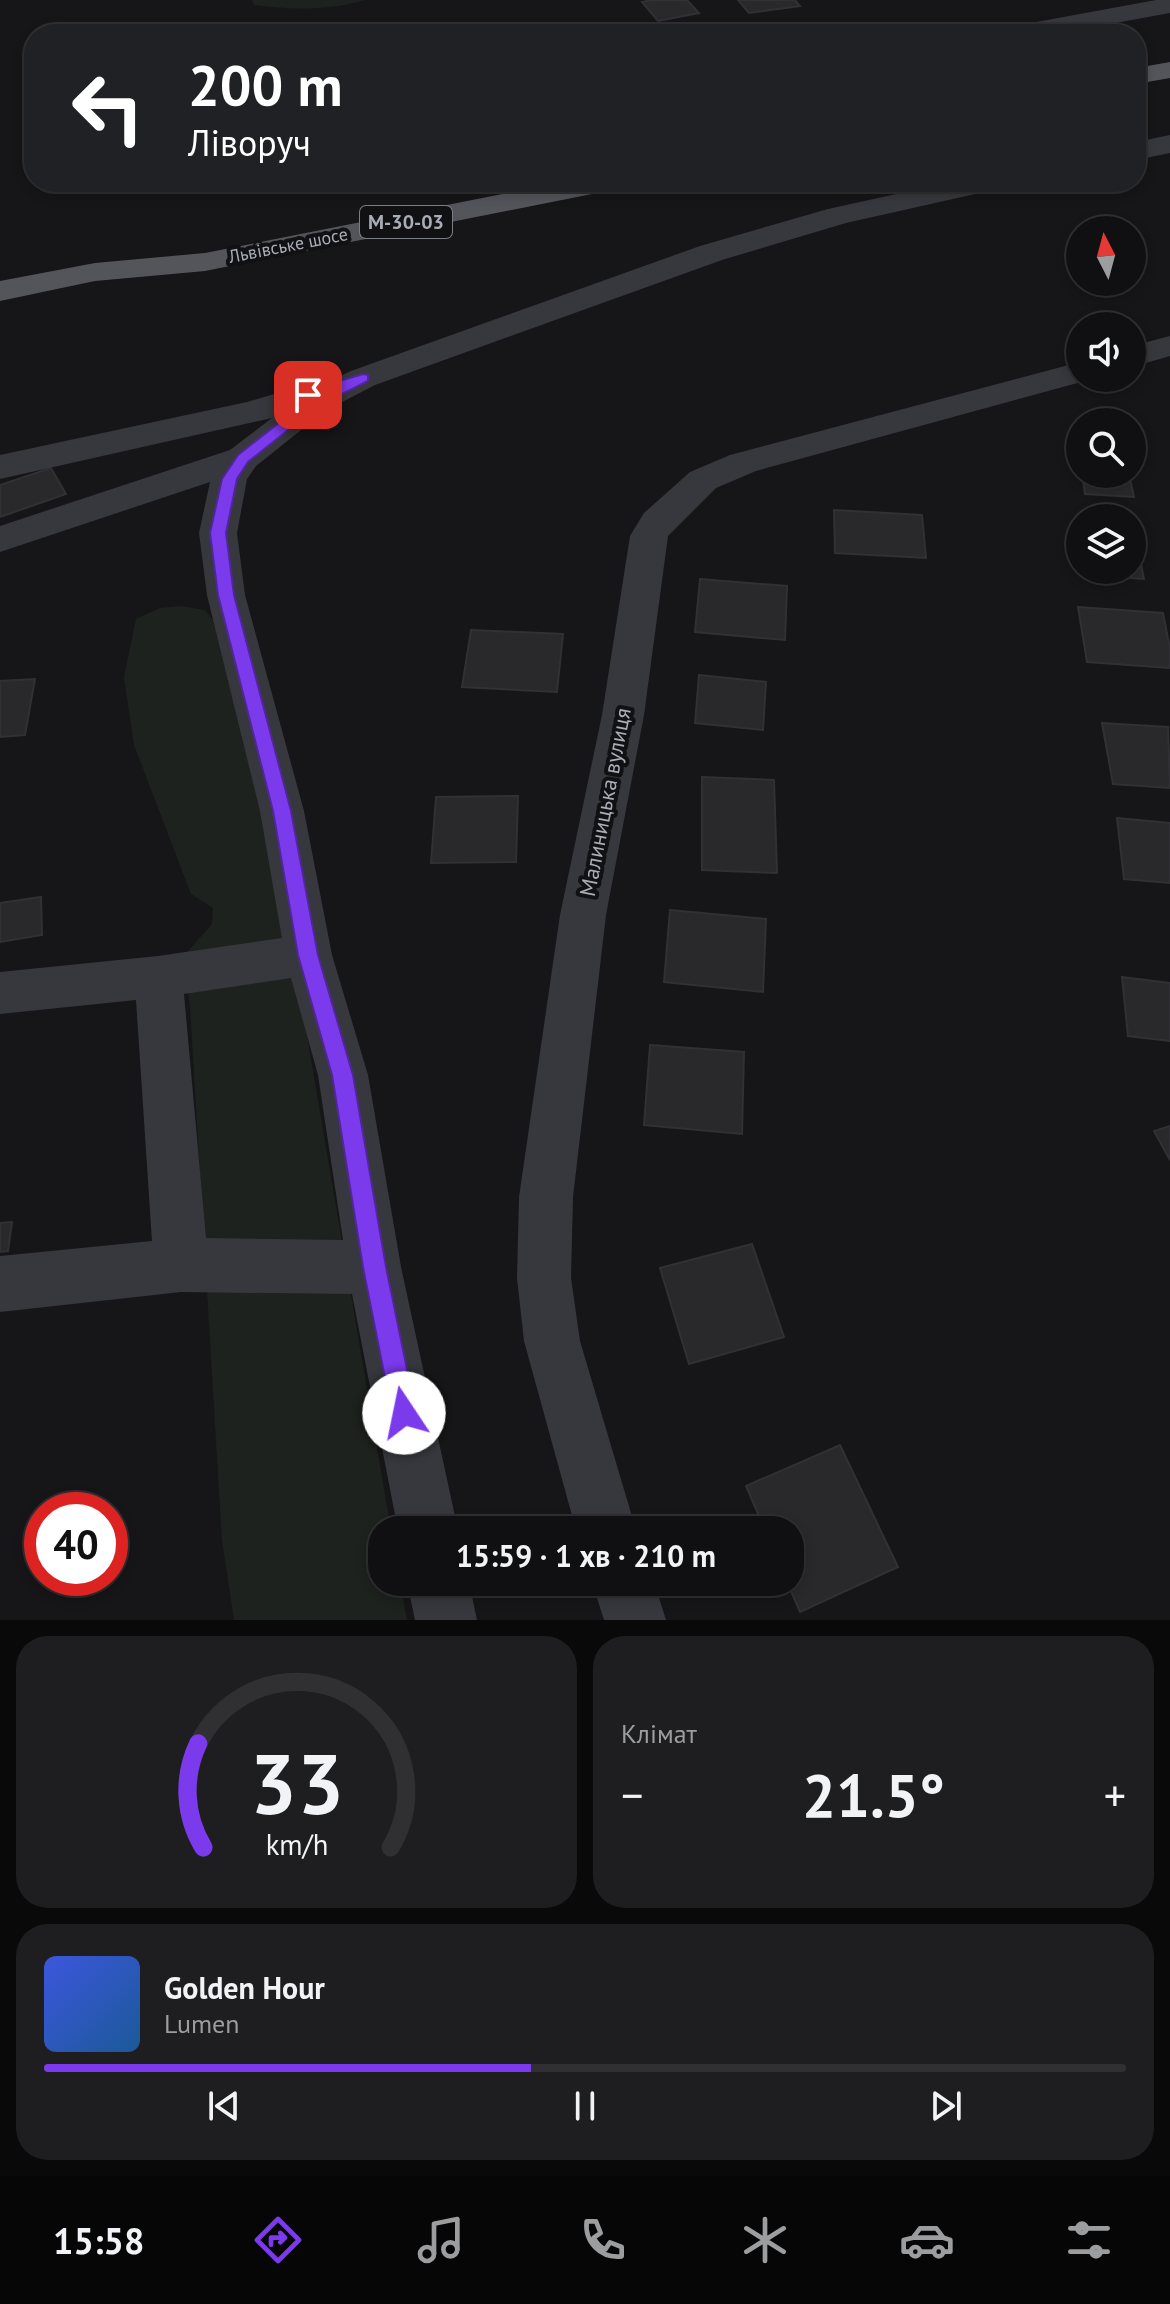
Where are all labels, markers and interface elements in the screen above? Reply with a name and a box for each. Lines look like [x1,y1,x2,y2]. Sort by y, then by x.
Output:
text: 200 m [188,49,343,121]
icon: left [56,56,160,160]
text: Ліворуч [188,119,311,166]
road number: М-30-03 [360,206,452,238]
north arrow [1066,216,1146,296]
map controls [1066,216,1146,584]
street label: Львівське шосе [225,222,350,268]
button: sound [1066,312,1146,392]
pin [274,361,342,429]
icon: arrive [286,373,330,417]
button: search [1066,408,1146,488]
button: layers [1066,504,1146,584]
street label: Малиницька вулиця [573,705,637,899]
position arrow [362,1371,446,1455]
speed limit sign: 40 [24,1492,128,1596]
text: 15:59 · 1 хв · 210 m [456,1536,716,1575]
text: Клімат [621,1717,697,1750]
text: 33 [249,1729,344,1837]
text: 21.5° [802,1756,945,1834]
text: − [621,1766,643,1823]
text: + [1104,1766,1126,1823]
text: km/h [265,1826,328,1863]
text: Golden Hour [164,1968,325,2007]
text: Lumen [164,2007,239,2040]
icon: previous [202,2084,246,2128]
icon: pause [563,2084,607,2128]
icon: next [924,2084,968,2128]
icon: directions [250,2212,306,2268]
icon: music [413,2212,469,2268]
icon: phone [575,2212,631,2268]
icon: climate [737,2212,793,2268]
icon: car [899,2212,955,2268]
icon: filters [1061,2212,1117,2268]
text: 15:58 [53,2217,144,2264]

